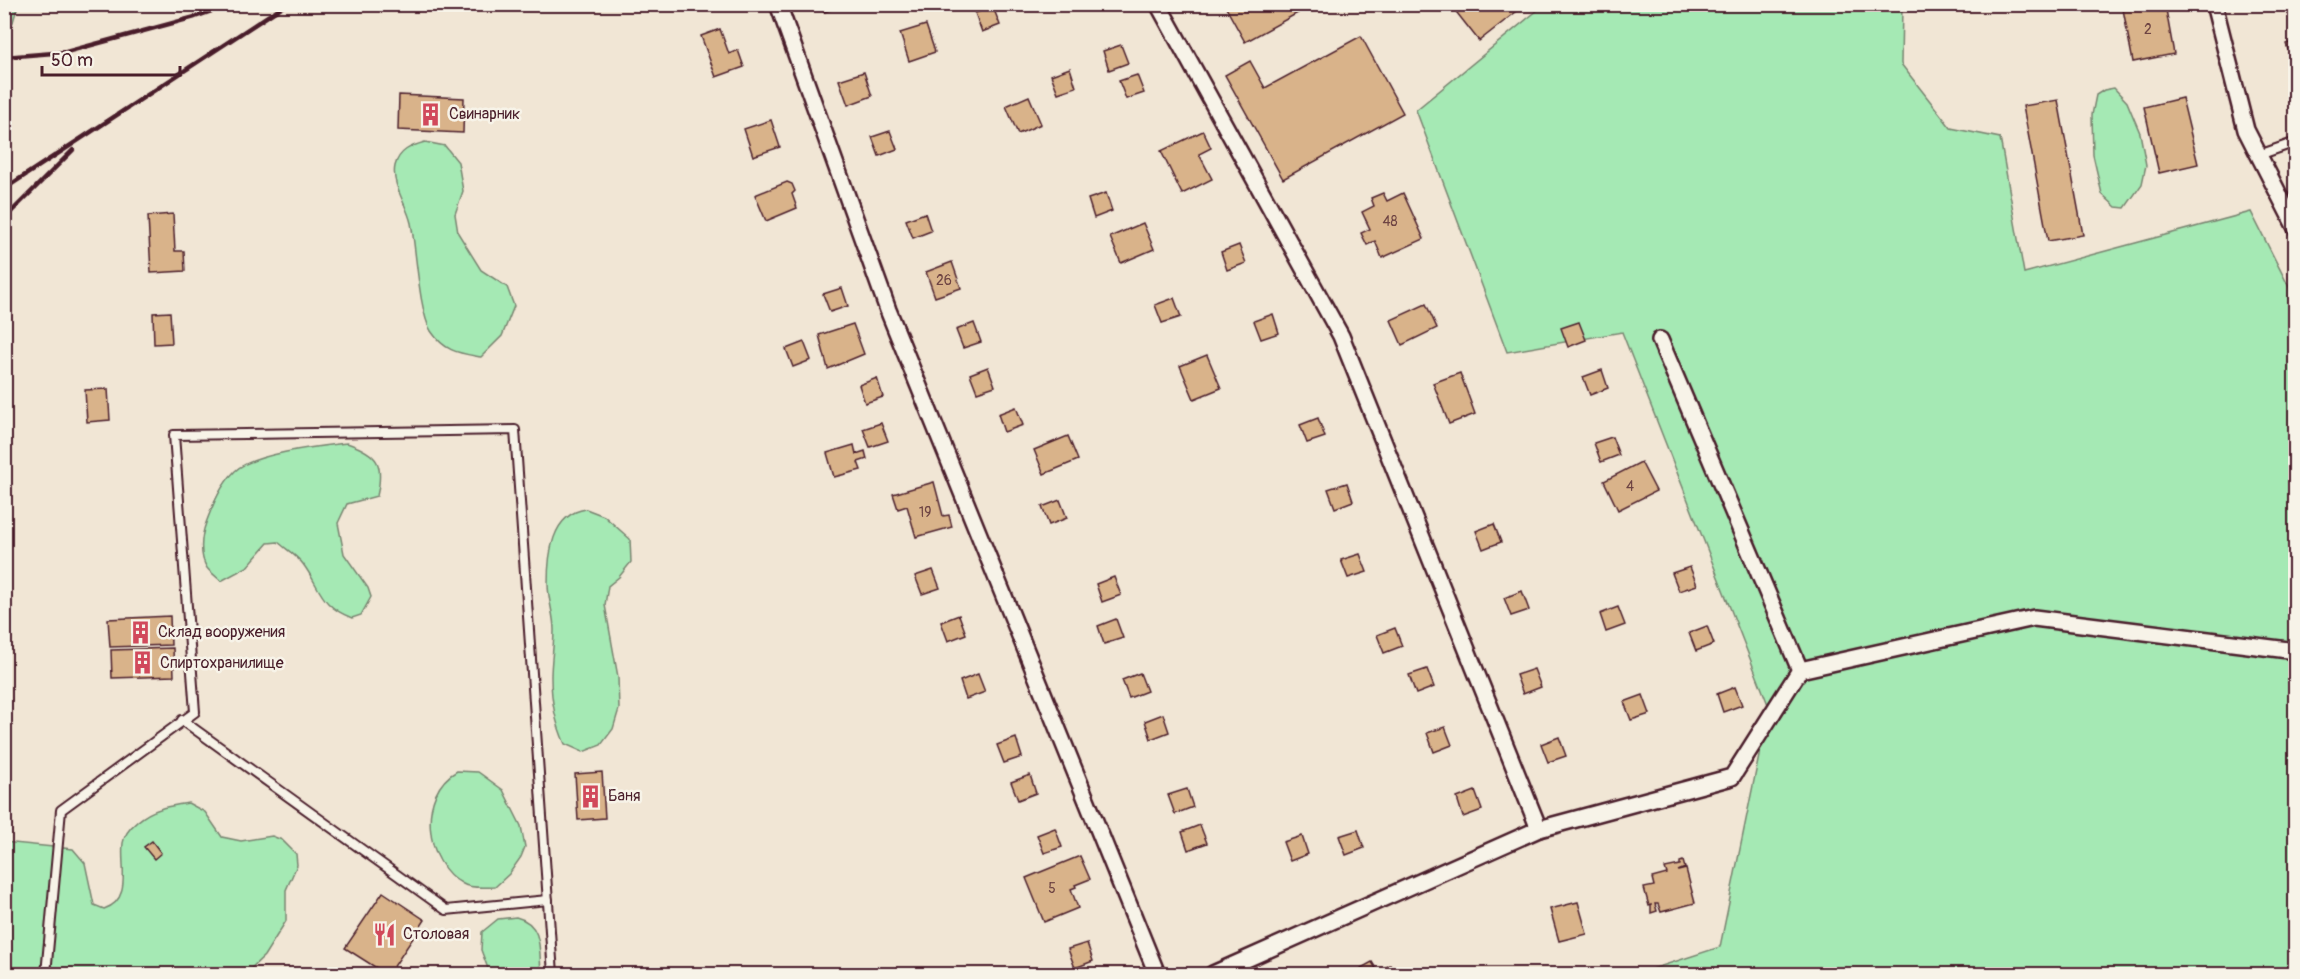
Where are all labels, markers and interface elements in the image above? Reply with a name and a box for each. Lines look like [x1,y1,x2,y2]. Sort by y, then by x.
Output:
house number: 2 [2144,21,2152,38]
scale bar [42,39,180,77]
text: 50 m [51,49,93,72]
building icon: Свинарник [418,101,444,127]
place label: Свинарник [449,104,520,124]
house number: 48 [1382,213,1398,230]
house number: 26 [936,272,952,289]
house number: 4 [1626,478,1634,495]
house number: 19 [919,504,931,521]
building icon: Склад вооружения [127,619,153,645]
place label: Склад вооружения [158,622,285,642]
building icon: Спиртохранилище [129,650,155,676]
place label: Спиртохранилище [160,653,284,673]
building icon: Баня [577,783,603,809]
place label: Баня [608,786,641,806]
house number: 5 [1048,880,1056,897]
restaurant icon: Столовая [372,921,398,947]
place label: Столовая [403,924,469,944]

